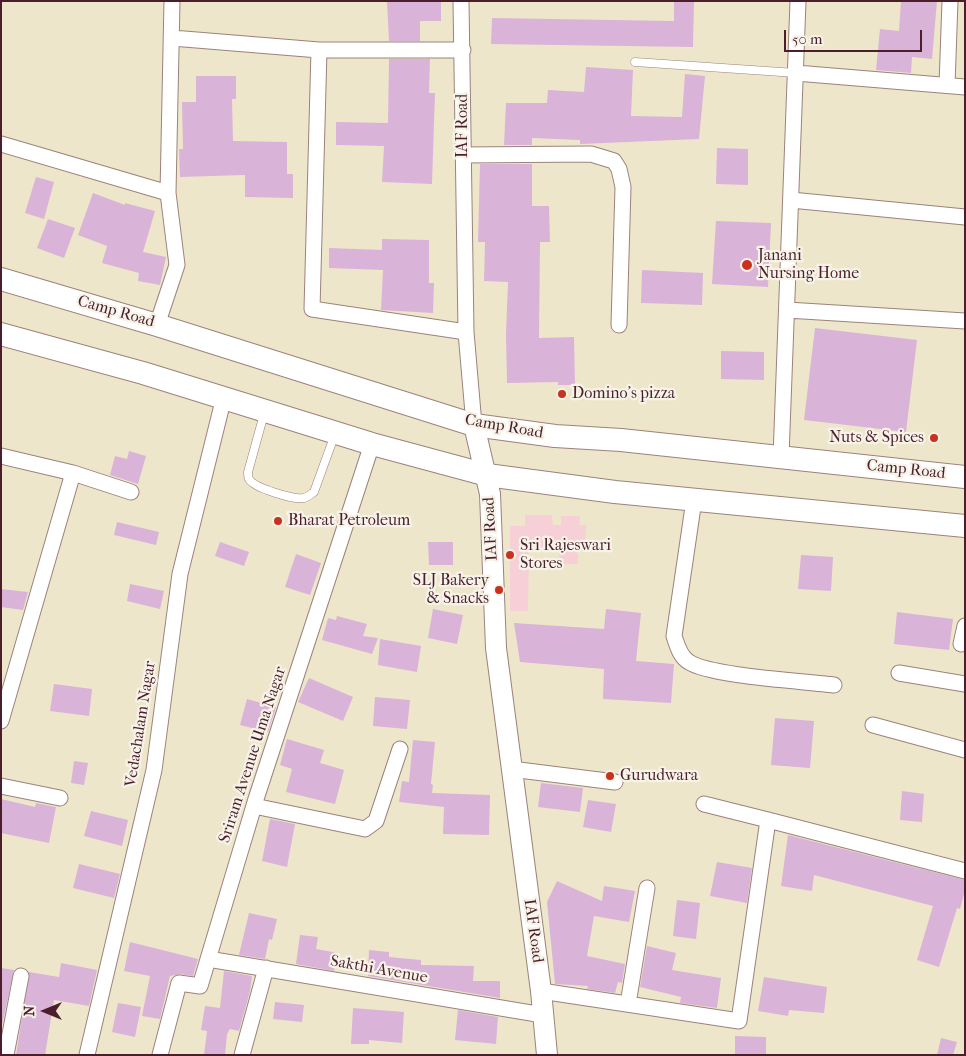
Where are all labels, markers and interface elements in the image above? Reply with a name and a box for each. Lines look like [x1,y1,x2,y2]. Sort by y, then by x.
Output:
scale bar [786,20,924,52]
text: 50 m [792,30,822,48]
street label: IAF Road [453,94,473,158]
place label: Janani Nursing Home [758,246,859,284]
marker: Janani Nursing Home [740,258,754,272]
street label: Camp Road [75,292,157,332]
place label: Domino's pizza [572,384,675,404]
marker: Domino's pizza [556,388,568,400]
street label: Camp Road [463,411,545,443]
place label: Nuts & Spices [829,428,924,448]
marker: Nuts & Spices [928,432,940,444]
street label: Camp Road [866,456,946,484]
street label: IAF Road [480,496,502,562]
place label: Bharat Petroleum [288,511,410,531]
marker: Bharat Petroleum [272,515,284,527]
place label: Sri Rajeswari Stores [520,536,611,574]
marker: Sri Rajeswari Stores [504,549,516,561]
place label: SLJ Bakery & Snacks [413,571,489,609]
marker: SLJ Bakery & Snacks [493,584,505,596]
street label: Vedachalam Nagar [122,660,160,788]
street label: Sriram Avenue Uma Nagar [215,664,291,846]
place label: Gurudwara [620,766,698,786]
marker: Gurudwara [604,770,616,782]
street label: IAF Road [519,898,547,964]
street label: Sakthi Avenue [329,952,429,988]
north arrow [20,986,70,1036]
text: N [21,1006,38,1016]

